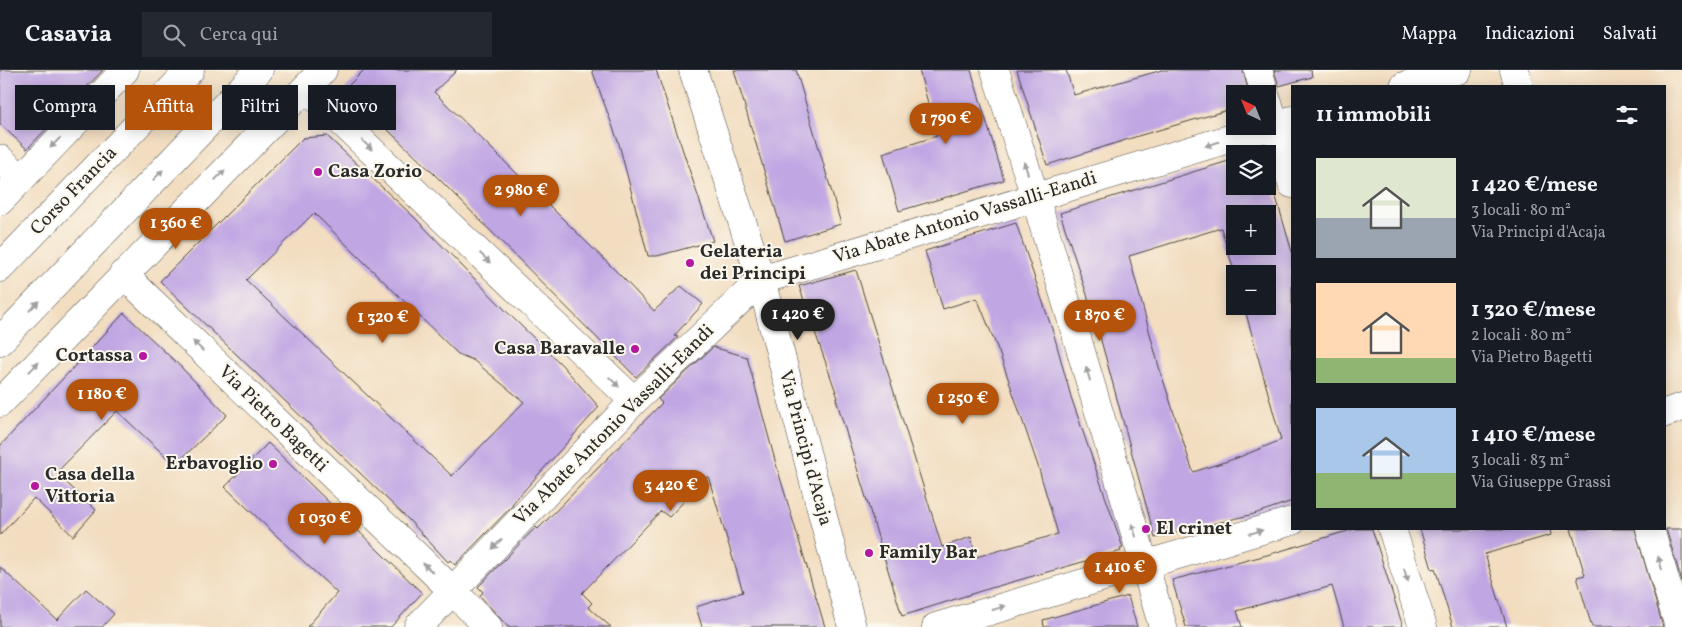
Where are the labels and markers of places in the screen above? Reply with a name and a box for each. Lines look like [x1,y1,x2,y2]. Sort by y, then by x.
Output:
pin: 1 790 € [900,102,992,145]
place label: Casa Zorio [328,159,422,185]
marker: Casa Zorio [312,166,324,178]
pin: 2 980 € [475,174,567,217]
pin: 1 360 € [130,208,222,250]
place label: Gelateria dei Principi [700,239,806,287]
marker: Gelateria dei Principi [684,257,696,269]
pin: 1 420 € [752,298,844,341]
pin: 1 870 € [1054,300,1146,342]
pin: 1 320 € [337,302,429,344]
place label: Casa Baravalle [494,336,625,362]
place label: Cortassa [56,343,133,369]
marker: Casa Baravalle [629,343,641,355]
marker: Cortassa [137,350,149,362]
pin: 1 180 € [56,378,148,421]
pin: 1 250 € [917,382,1009,425]
place label: Erbavoglio [166,451,263,477]
marker: Erbavoglio [267,458,279,470]
place label: Casa della Vittoria [45,462,135,510]
pin: 3 420 € [625,470,717,512]
marker: Casa della Vittoria [29,480,41,492]
pin: 1 030 € [279,502,371,545]
place label: El crinet [1156,516,1232,542]
marker: El crinet [1140,523,1152,535]
place label: Family Bar [879,540,977,566]
marker: Family Bar [863,547,875,559]
pin: 1 410 € [1074,552,1166,594]

